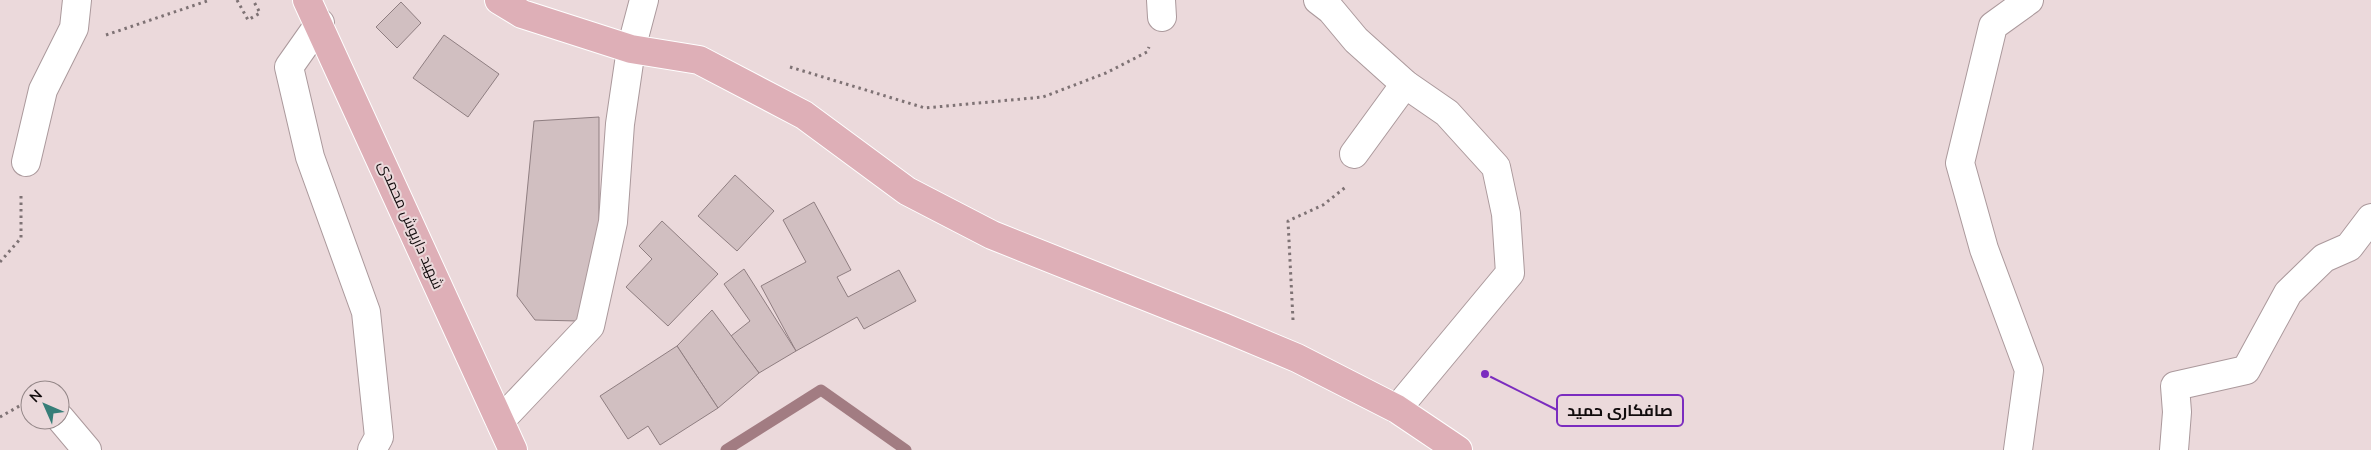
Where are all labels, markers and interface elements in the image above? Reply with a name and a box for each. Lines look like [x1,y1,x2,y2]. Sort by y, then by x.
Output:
street label: شهید داریوش محمدی [374,158,448,292]
north arrow [20,380,70,430]
text: N [26,386,45,405]
callout: صافکاری حمید [1557,395,1683,426]
text: صافکاری حمید [1567,400,1673,420]

